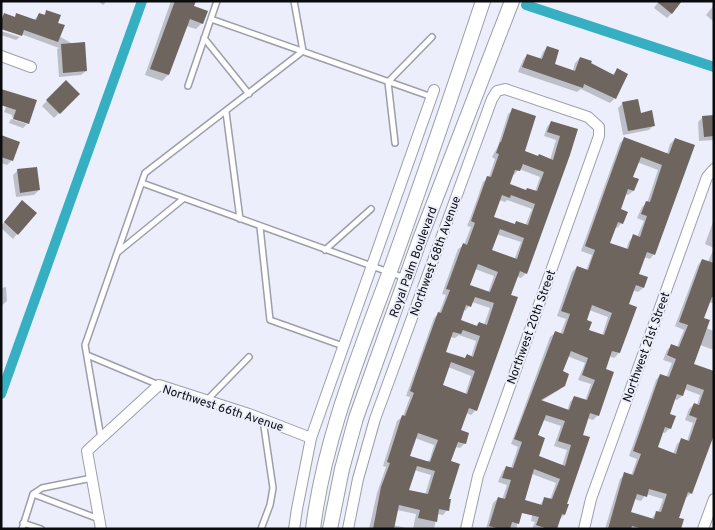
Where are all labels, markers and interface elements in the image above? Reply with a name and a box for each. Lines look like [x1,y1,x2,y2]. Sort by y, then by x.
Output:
street label: Northwest 68th Avenue [407,194,465,318]
street label: Royal Palm Boulevard [386,205,441,320]
street label: Northwest 20th Street [504,268,560,387]
street label: Northwest 21st Street [620,290,674,405]
street label: Northwest 66th Avenue [160,382,285,436]

